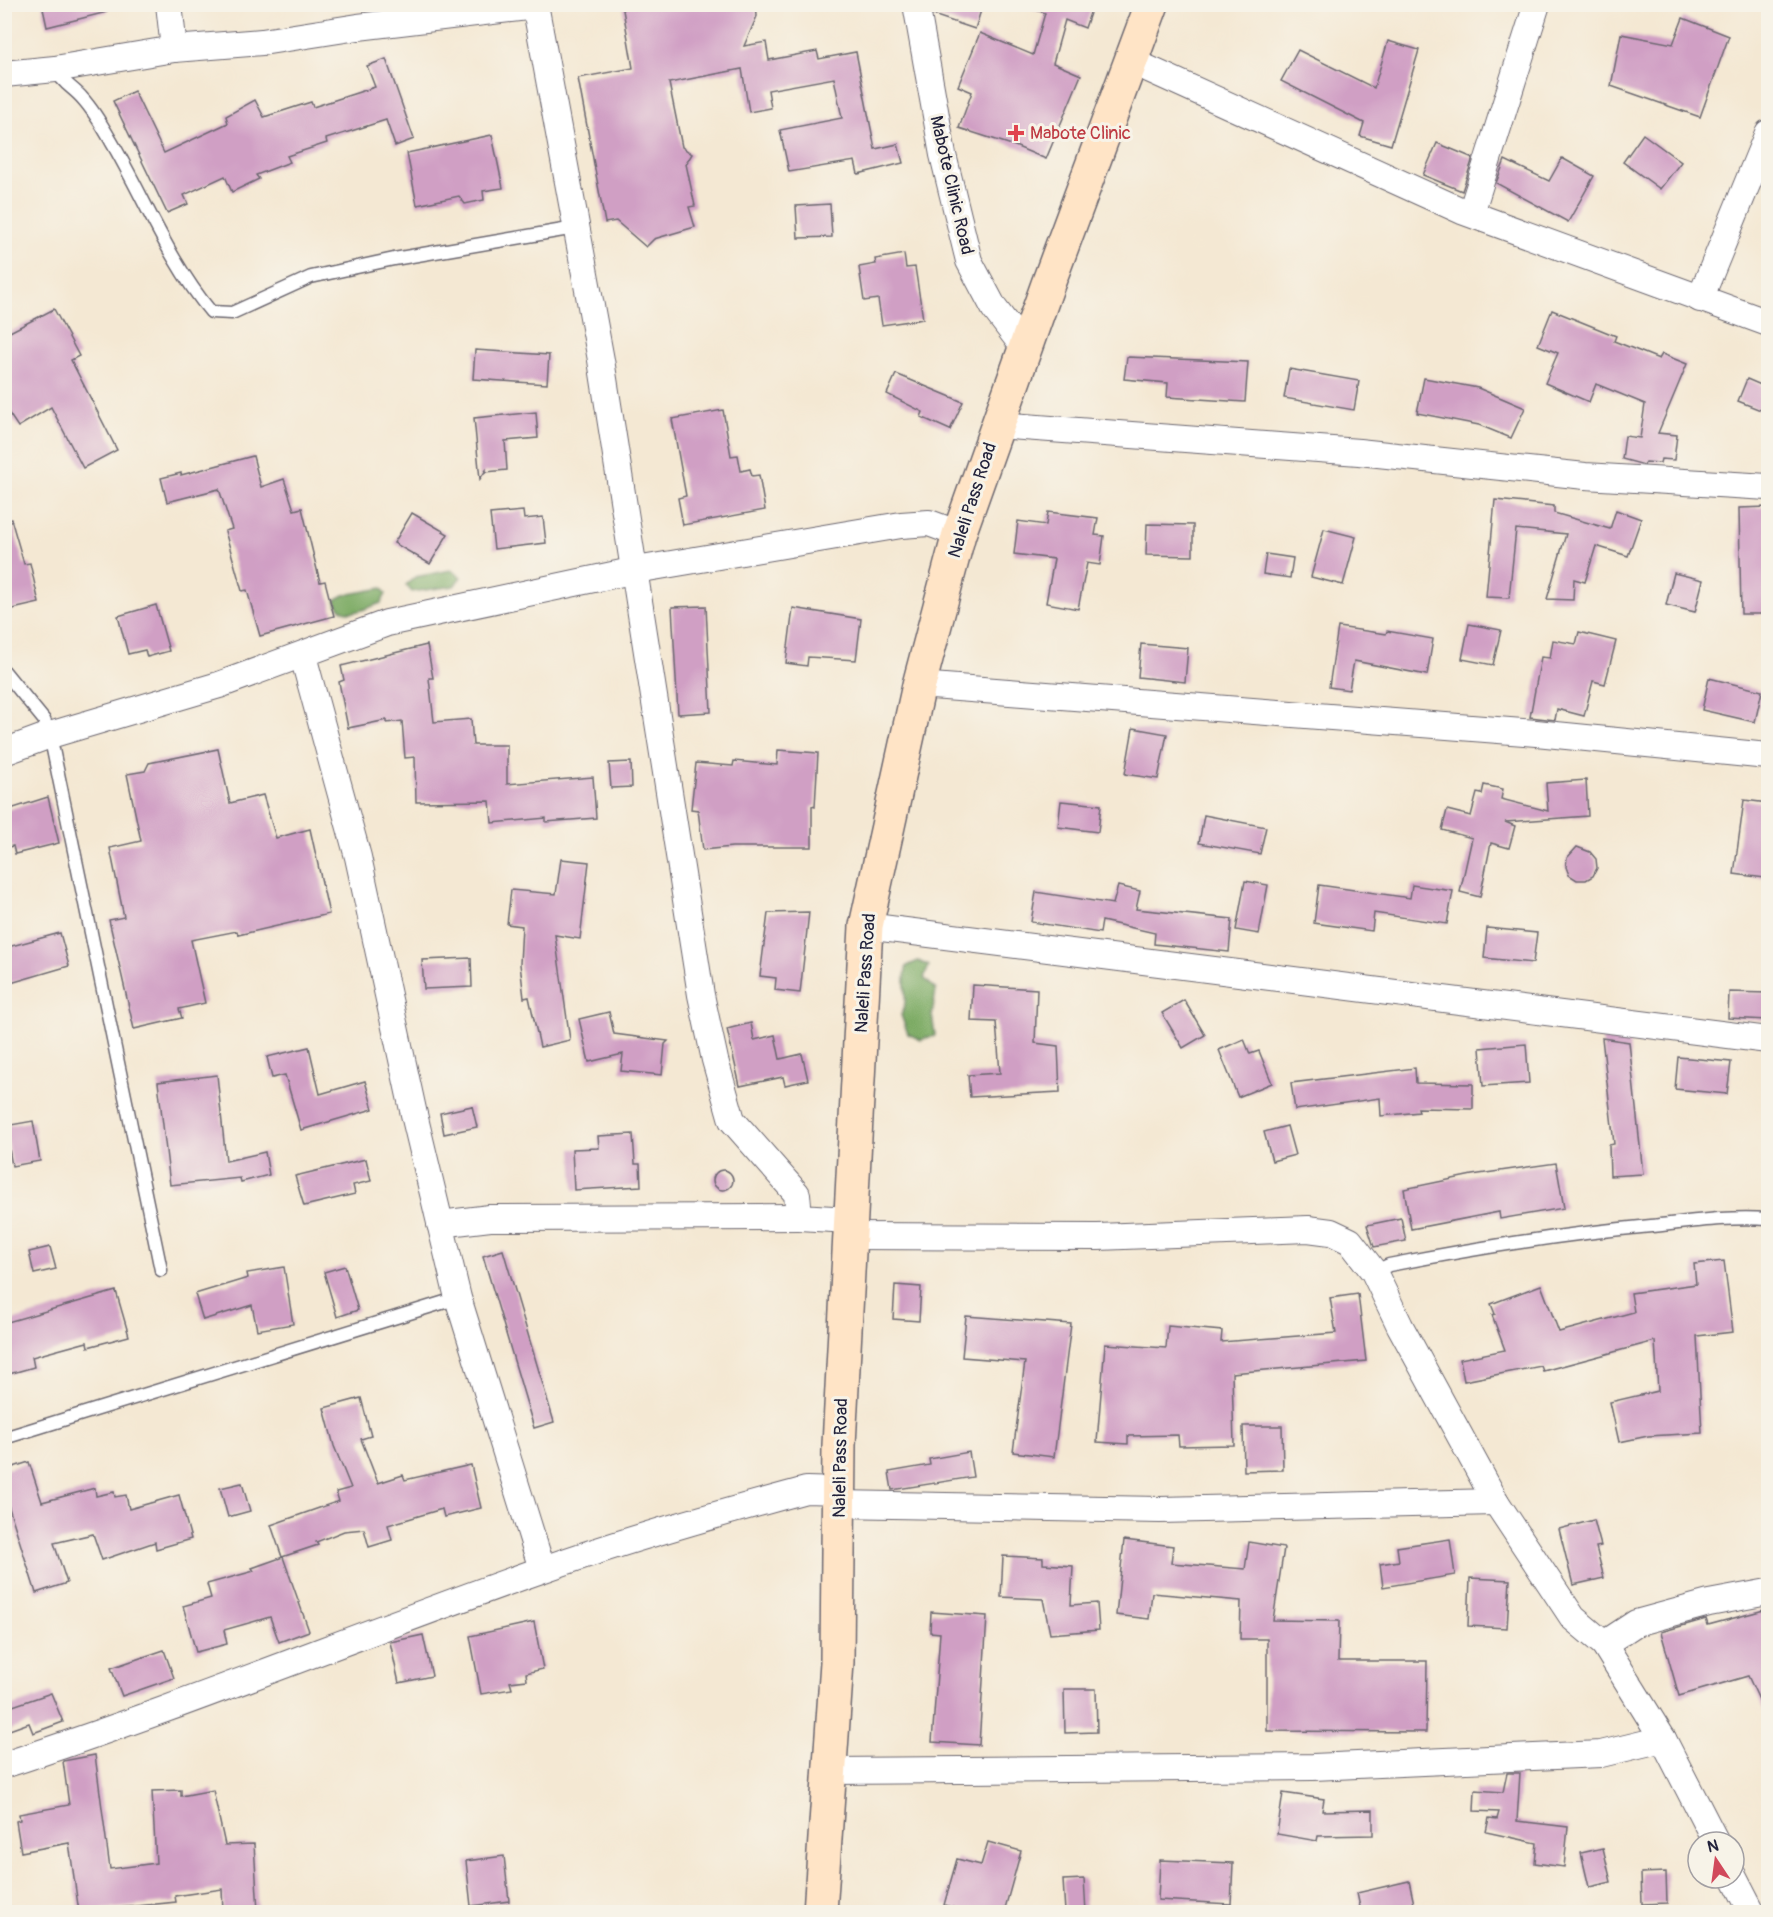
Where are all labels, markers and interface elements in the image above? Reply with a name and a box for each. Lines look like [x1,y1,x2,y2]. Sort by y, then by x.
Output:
street label: Mabote Clinic Road [924,113,979,257]
place label: Mabote Clinic [1030,122,1131,145]
marker: Mabote Clinic [1007,124,1025,142]
street label: Naleli Pass Road [943,440,1002,561]
street label: Naleli Pass Road [850,912,881,1034]
street label: Naleli Pass Road [828,1398,853,1518]
north arrow [1686,1830,1746,1890]
text: N [1705,1835,1721,1857]

